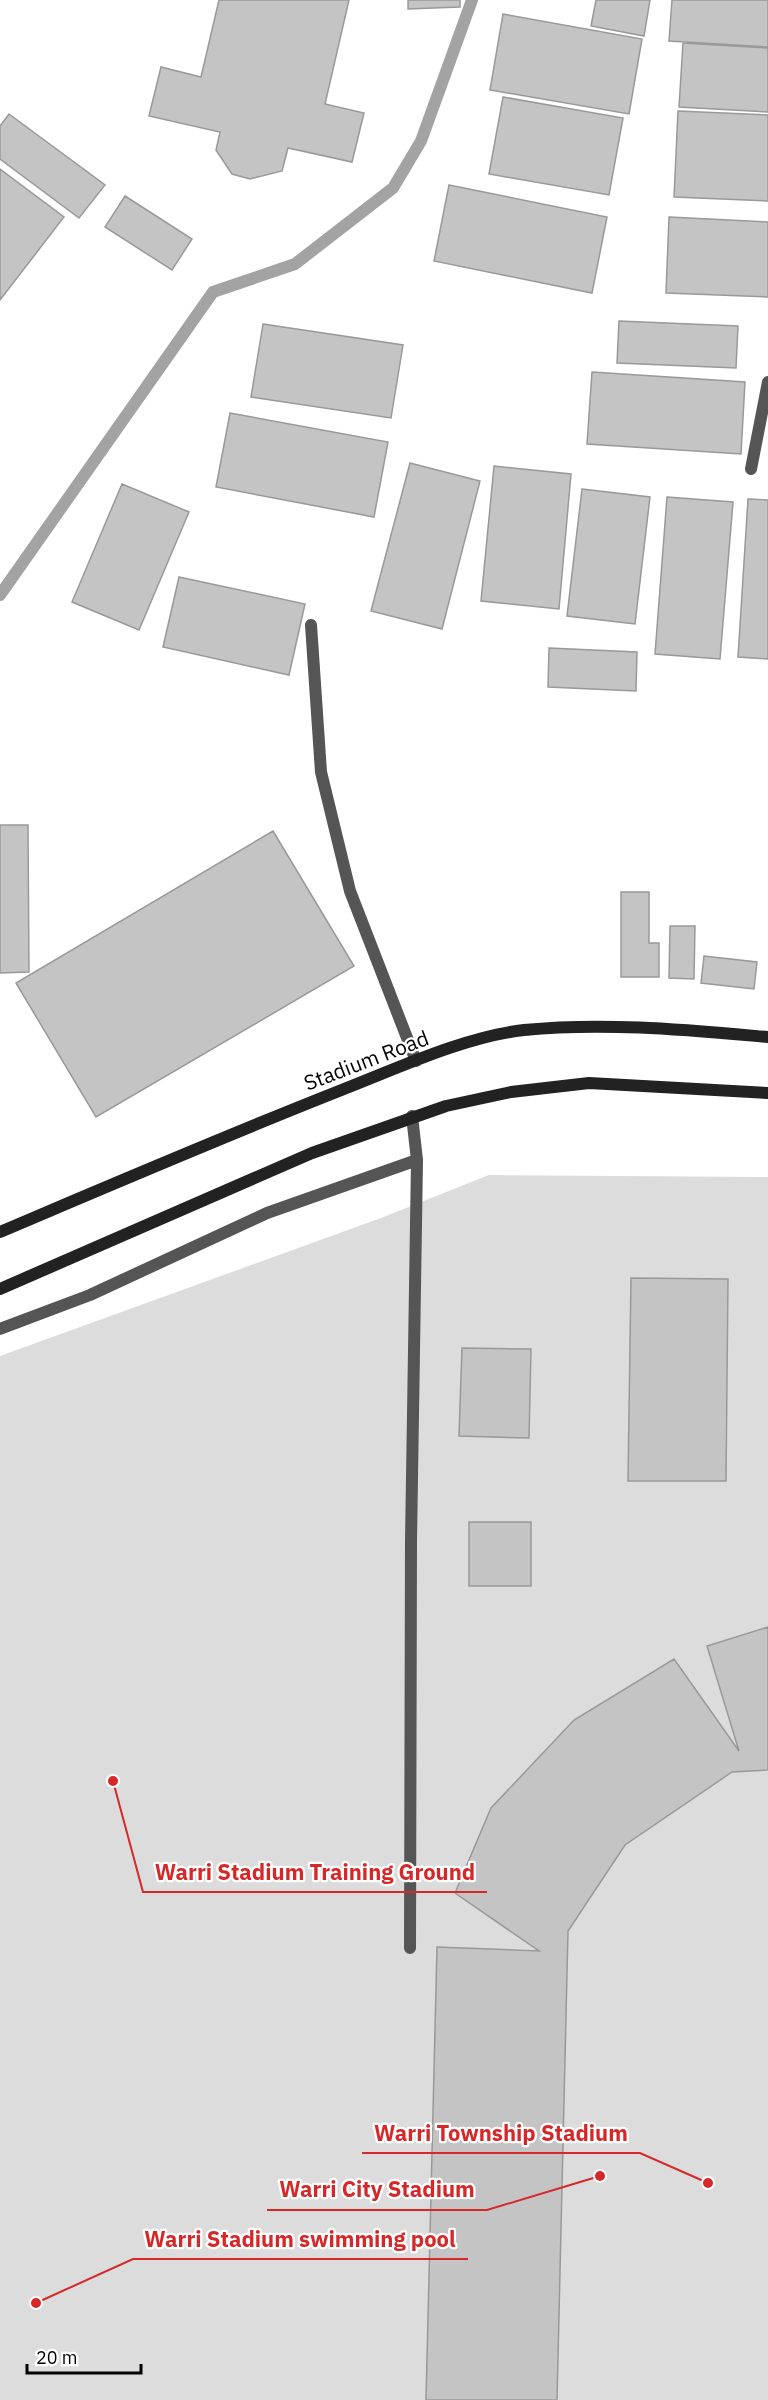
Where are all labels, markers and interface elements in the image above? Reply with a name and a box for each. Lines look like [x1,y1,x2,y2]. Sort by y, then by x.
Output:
street label: Stadium Road [299,1023,433,1097]
callout: Warri Stadium Training Ground [143,1852,487,1892]
text: Warri Stadium Training Ground [155,1857,475,1886]
callout: Warri Township Stadium [362,2113,640,2153]
text: Warri Township Stadium [374,2118,628,2147]
callout: Warri City Stadium [267,2170,487,2210]
text: Warri City Stadium [279,2174,475,2203]
callout: Warri Stadium swimming pool [133,2219,468,2259]
text: Warri Stadium swimming pool [144,2224,456,2253]
scale bar [27,2337,141,2375]
text: 20 m [36,2346,78,2369]

